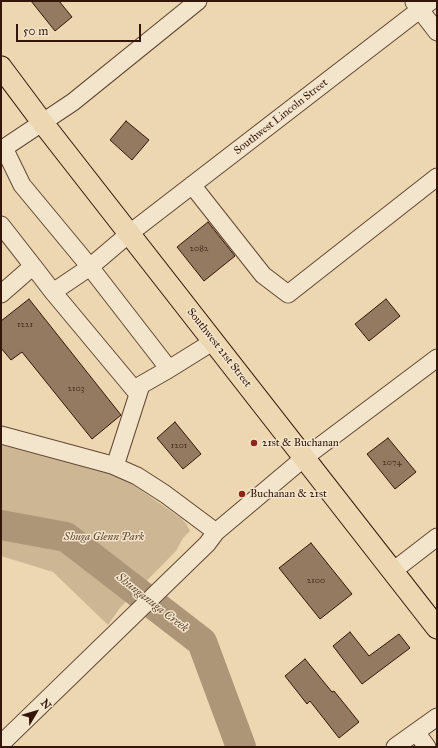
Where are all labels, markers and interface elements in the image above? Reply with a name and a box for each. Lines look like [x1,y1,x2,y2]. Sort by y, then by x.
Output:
scale bar [18,16,143,42]
text: 50 m [23,24,48,38]
street label: Southwest Lincoln Street [231,76,331,158]
house number: 2082 [190,244,208,254]
street label: Southwest 21st Street [184,306,254,390]
house number: 1221 [17,320,33,330]
house number: 2103 [68,384,84,394]
place label: 21st & Buchanan [262,436,339,450]
marker: 21st & Buchanan [249,438,259,448]
house number: 1201 [171,441,187,451]
house number: 2074 [382,458,402,468]
place label: Buchanan & 21st [250,487,327,501]
marker: Buchanan & 21st [237,489,247,499]
park label: Shuga Glenn Park [64,530,144,544]
water label: Shunganuga Creek [113,570,191,636]
house number: 2100 [307,576,325,586]
north arrow [16,692,56,732]
text: N [38,697,54,712]

